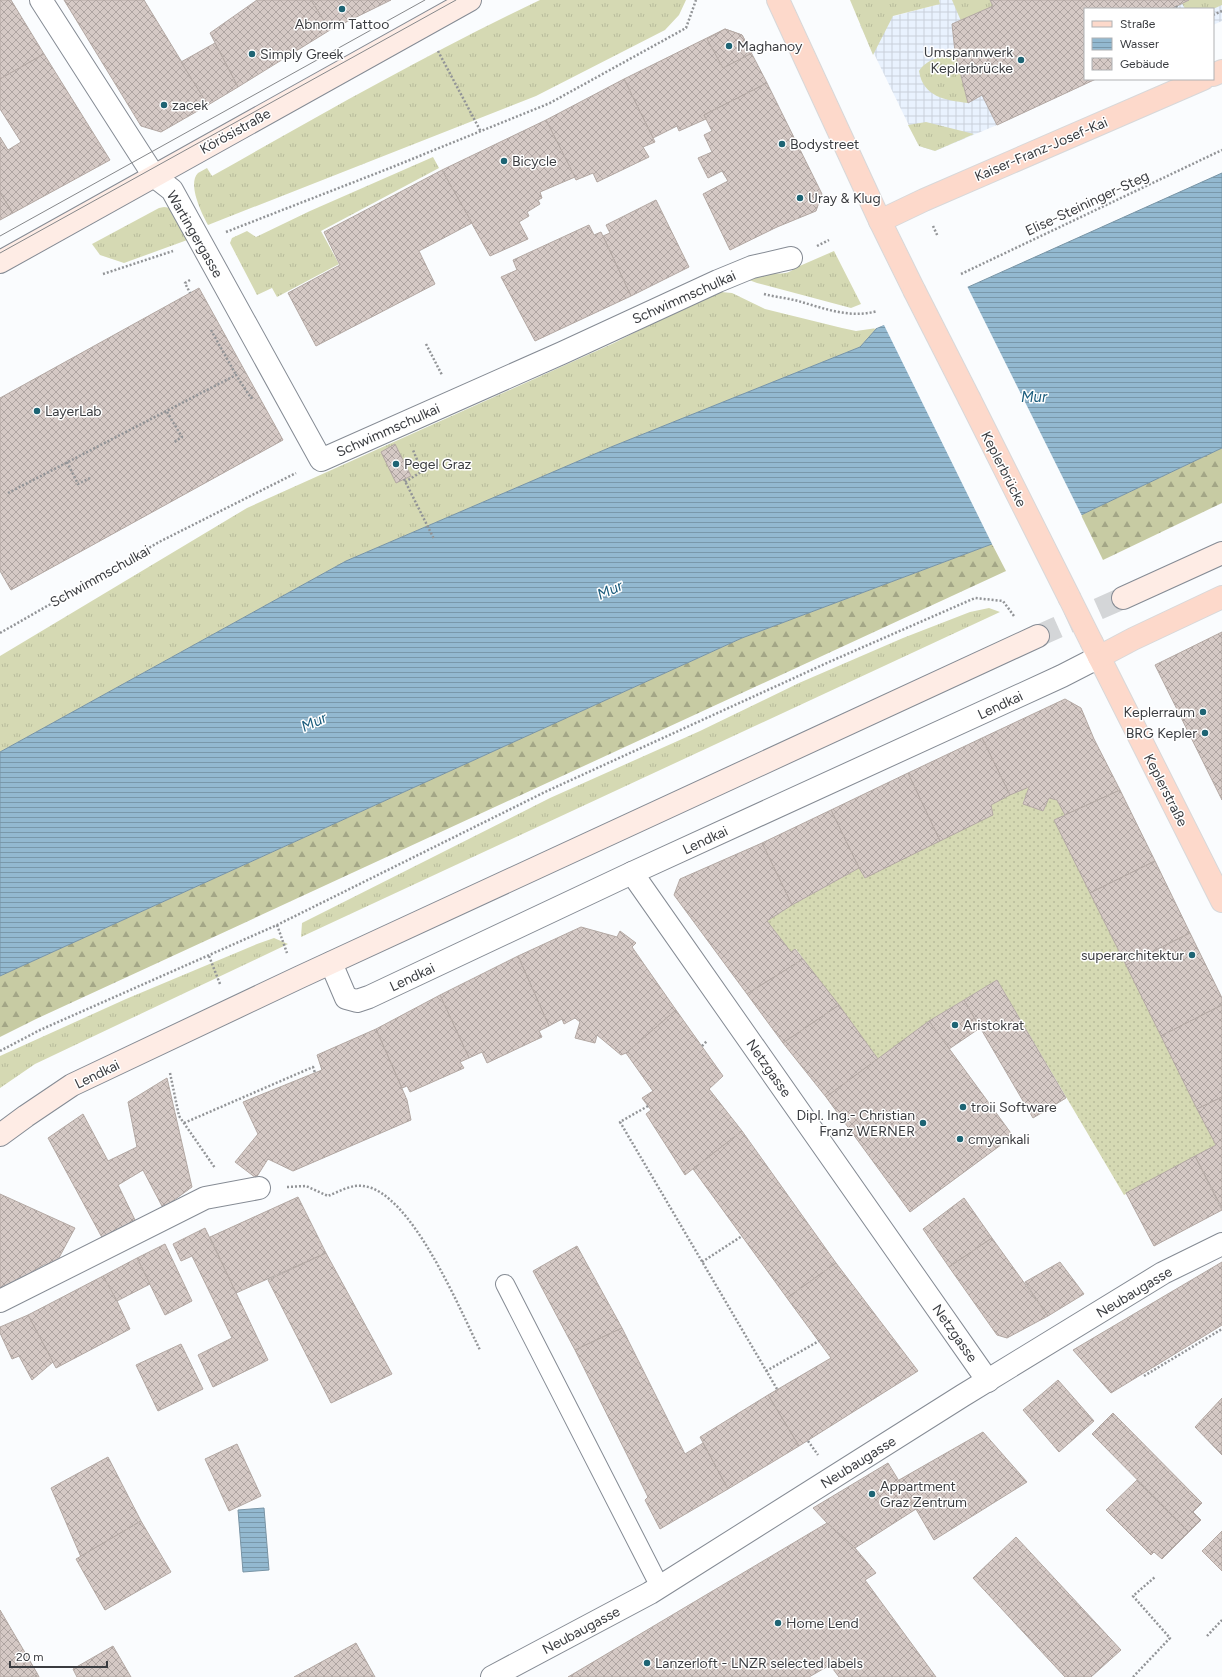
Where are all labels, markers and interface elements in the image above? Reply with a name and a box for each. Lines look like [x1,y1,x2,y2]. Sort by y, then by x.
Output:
marker: Abnorm Tattoo [337,4,347,14]
legend [1084,8,1214,80]
place label: Abnorm Tattoo [295,16,389,33]
text: Straße [1120,17,1156,31]
text: Wasser [1120,37,1159,51]
place label: Maghanoy [737,38,803,55]
marker: Maghanoy [724,41,734,51]
place label: Umspannwerk Keplerbrücke [924,44,1013,77]
place label: Simply Greek [260,46,344,63]
marker: Simply Greek [247,49,257,59]
marker: Umspannwerk Keplerbrücke [1016,55,1026,65]
text: Gebäude [1120,57,1170,71]
place label: zacek [172,97,208,114]
marker: zacek [159,100,169,110]
street label: Körösistraße [197,105,274,158]
street label: Kaiser-Franz-Josef-Kai [972,114,1110,185]
place label: Bodystreet [790,136,859,153]
marker: Bodystreet [777,139,787,149]
place label: Bicycle [512,153,557,170]
marker: Bicycle [499,156,509,166]
street label: Elise-Steininger-Steg [1023,167,1152,240]
street label: Wartingergasse [163,188,227,281]
place label: Uray & Klug [808,190,881,207]
marker: Uray & Klug [795,193,805,203]
street label: Schwimmschulkai [630,267,739,328]
water label: Mur [1021,388,1048,406]
street label: Schwimmschulkai [334,400,443,461]
place label: LayerLab [45,403,102,420]
marker: LayerLab [32,406,42,416]
street label: Keplerbrücke [977,429,1030,510]
place label: Pegel Graz [404,456,472,473]
marker: Pegel Graz [391,459,401,469]
street label: Schwimmschulkai [47,542,153,611]
water label: Mur [594,576,626,604]
street label: Lendkai [975,688,1026,723]
place label: Keplerraum [1124,704,1195,721]
marker: Keplerraum [1198,707,1208,717]
water label: Mur [298,708,330,736]
place label: BRG Kepler [1126,725,1197,742]
marker: BRG Kepler [1200,728,1210,738]
street label: Keplerstraße [1140,751,1191,830]
street label: Lendkai [680,823,731,858]
place label: superarchitektur [1081,947,1184,964]
marker: superarchitektur [1187,950,1197,960]
street label: Lendkai [387,960,438,995]
place label: Aristokrat [963,1017,1024,1034]
marker: Aristokrat [950,1020,960,1030]
street label: Netzgasse [742,1036,795,1101]
street label: Lendkai [72,1056,123,1093]
place label: troii Software [971,1099,1057,1116]
marker: troii Software [958,1102,968,1112]
place label: Dipl. Ing.- Christian Franz WERNER [796,1107,915,1140]
marker: Dipl. Ing.- Christian Franz WERNER [918,1118,928,1128]
place label: cmyankali [968,1131,1030,1148]
marker: cmyankali [955,1134,965,1144]
street label: Neubaugasse [1093,1263,1176,1322]
street label: Netzgasse [928,1301,981,1366]
street label: Neubaugasse [818,1432,899,1492]
place label: Appartment Graz Zentrum [880,1478,967,1511]
marker: Appartment Graz Zentrum [867,1489,877,1499]
street label: Neubaugasse [539,1603,623,1658]
place label: Home Lend [786,1615,859,1632]
marker: Home Lend [773,1618,783,1628]
scale bar [10,1643,107,1669]
text: 20 m [16,1650,44,1664]
place label: Lanzerloft - LNZR selected labels [655,1655,863,1672]
marker: Lanzerloft - LNZR selected labels [642,1658,652,1668]

